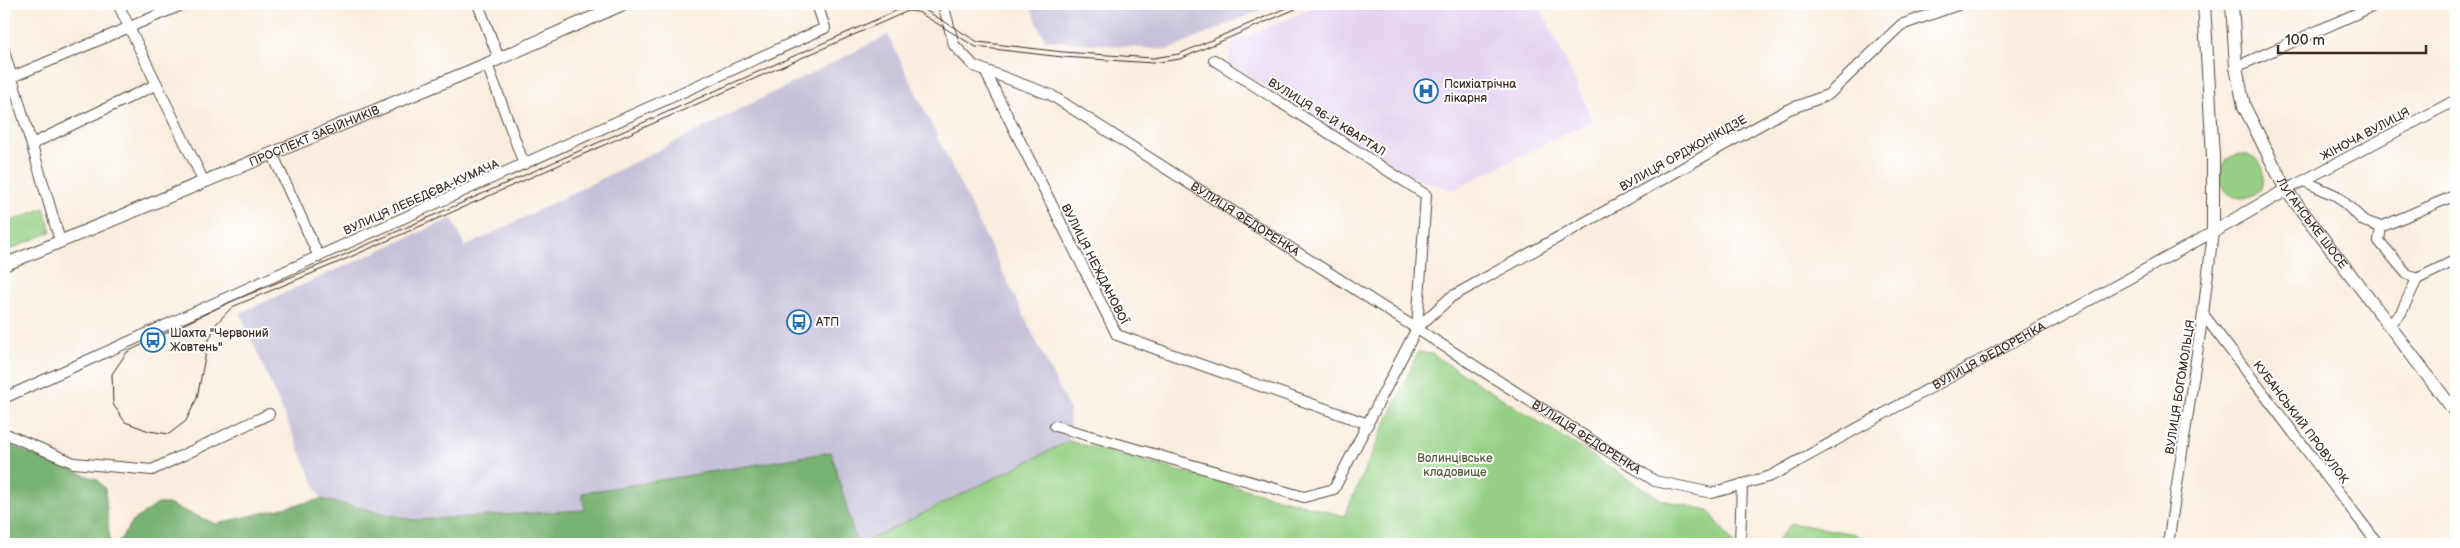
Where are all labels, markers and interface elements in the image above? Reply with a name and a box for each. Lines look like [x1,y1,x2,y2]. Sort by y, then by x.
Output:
scale bar [2278,22,2425,54]
text: 100 m [2285,31,2325,50]
street label: ВУЛИЦЯ 96-Й КВАРТАЛ [1265,75,1388,160]
place label: Психіатрічна лікарня [1444,77,1516,106]
hospital icon: Психіатрічна лікарня [1413,78,1439,104]
street label: ПРОСПЕКТ ЗАБІЙНИКІВ [247,102,382,170]
street label: ЖІНОЧА ВУЛИЦЯ [2318,105,2413,164]
street label: ВУЛИЦЯ ОРДЖОНІКІДЗЕ [1617,112,1750,195]
street label: ВУЛИЦЯ ЛЕБЕДЄВА-КУМАЧА [341,156,502,239]
street label: ЛУГАНСЬКЕ ШОСЕ [2273,175,2350,272]
street label: ВУЛИЦЯ ФЕДОРЕНКА [1188,179,1303,260]
street label: ВУЛИЦЯ НЕЖДАНОВОЇ [1058,201,1133,327]
bus stop icon: АТП [786,309,812,335]
place label: АТП [815,315,839,330]
street label: ВУЛИЦЯ ФЕДОРЕНКА [1930,319,2049,393]
street label: ВУЛИЦЯ БОГОМОЛЬЦЯ [2162,319,2199,455]
place label: Шахта "Червоний Жовтень" [170,326,269,355]
bus stop icon: Шахта "Червоний Жовтень" [140,327,166,353]
street label: КУБАНСЬКИЙ ПРОВУЛОК [2250,358,2352,487]
street label: ВУЛИЦЯ ФЕДОРЕНКА [1529,397,1644,478]
park label: Волинцівське кладовище [1417,451,1493,480]

